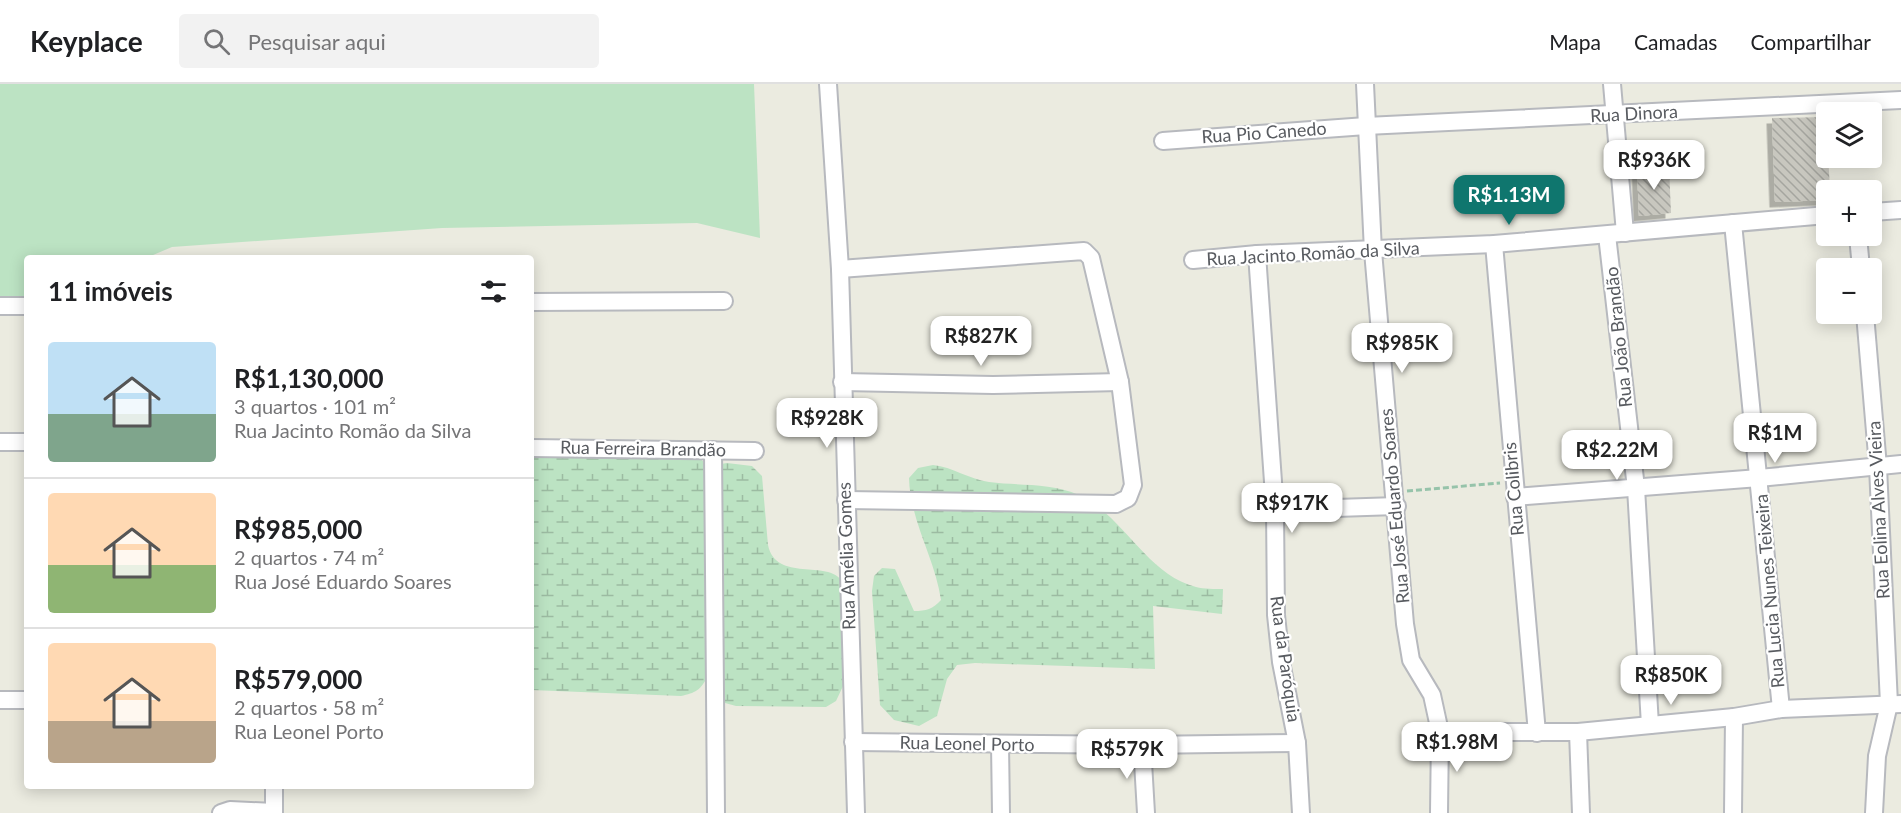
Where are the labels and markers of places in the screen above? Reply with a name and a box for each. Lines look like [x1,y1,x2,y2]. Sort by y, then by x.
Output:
pin: R$936K [1605,140,1703,191]
pin: R$1.13M [1454,175,1564,226]
pin: R$827K [932,316,1030,367]
pin: R$985K [1353,323,1451,374]
pin: R$928K [778,398,876,449]
pin: R$1M [1739,413,1811,464]
pin: R$2.22M [1562,430,1672,481]
pin: R$917K [1243,483,1341,534]
pin: R$850K [1622,655,1720,706]
pin: R$1.98M [1402,722,1512,773]
pin: R$579K [1078,729,1176,780]

